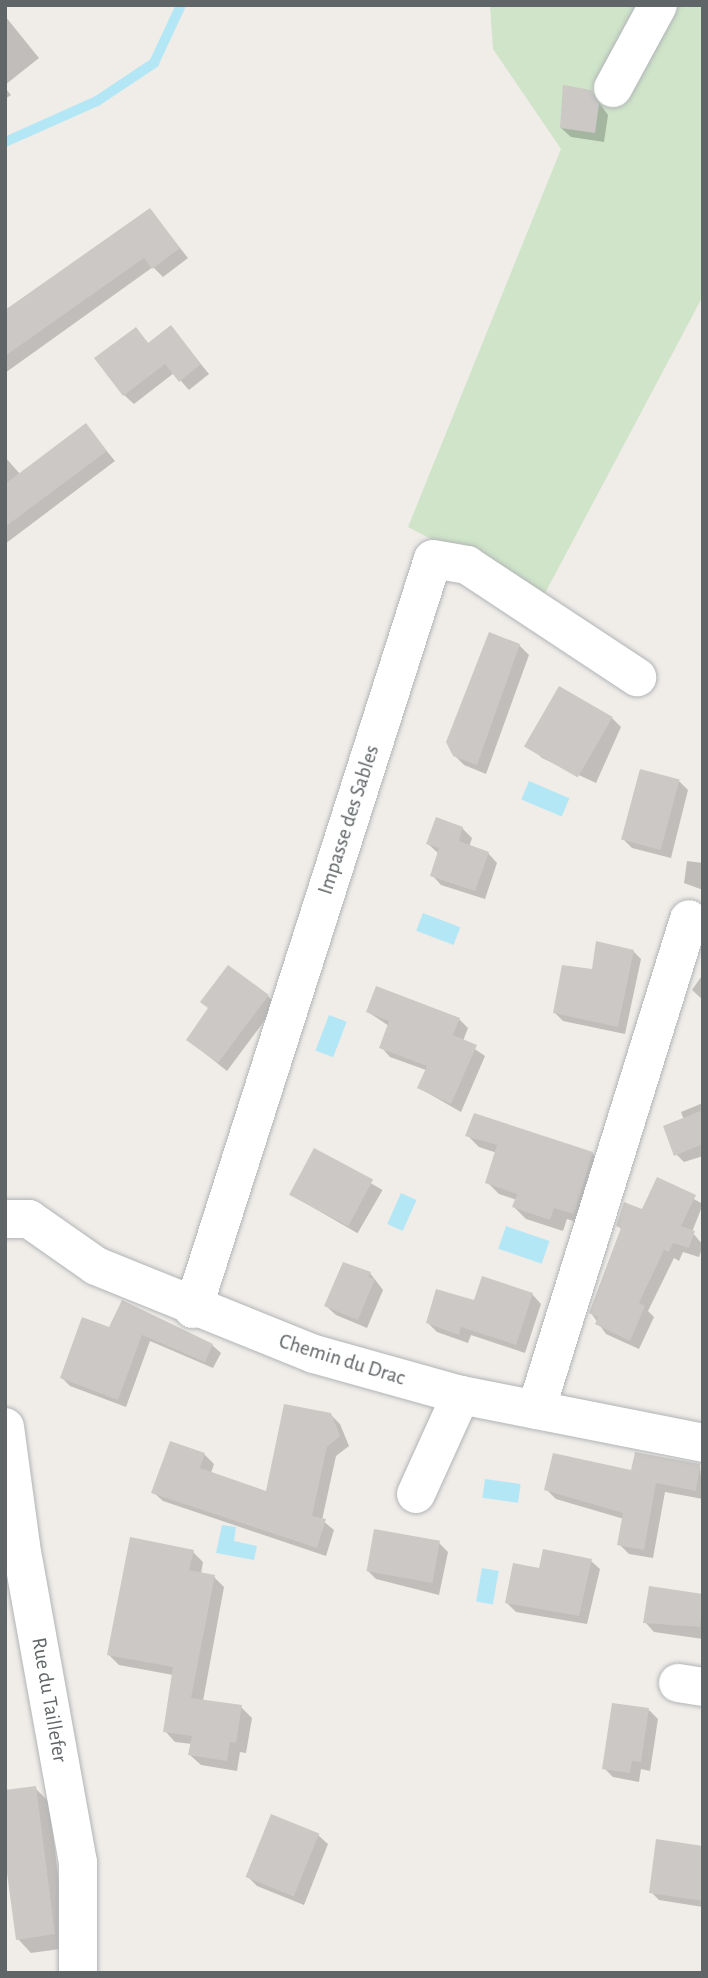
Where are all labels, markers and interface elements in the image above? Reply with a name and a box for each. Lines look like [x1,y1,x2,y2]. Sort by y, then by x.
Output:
street label: Impasse des Sables [313,742,385,898]
street label: Chemin du Drac [276,1329,408,1391]
street label: Rue du Taillefer [26,1636,72,1764]

